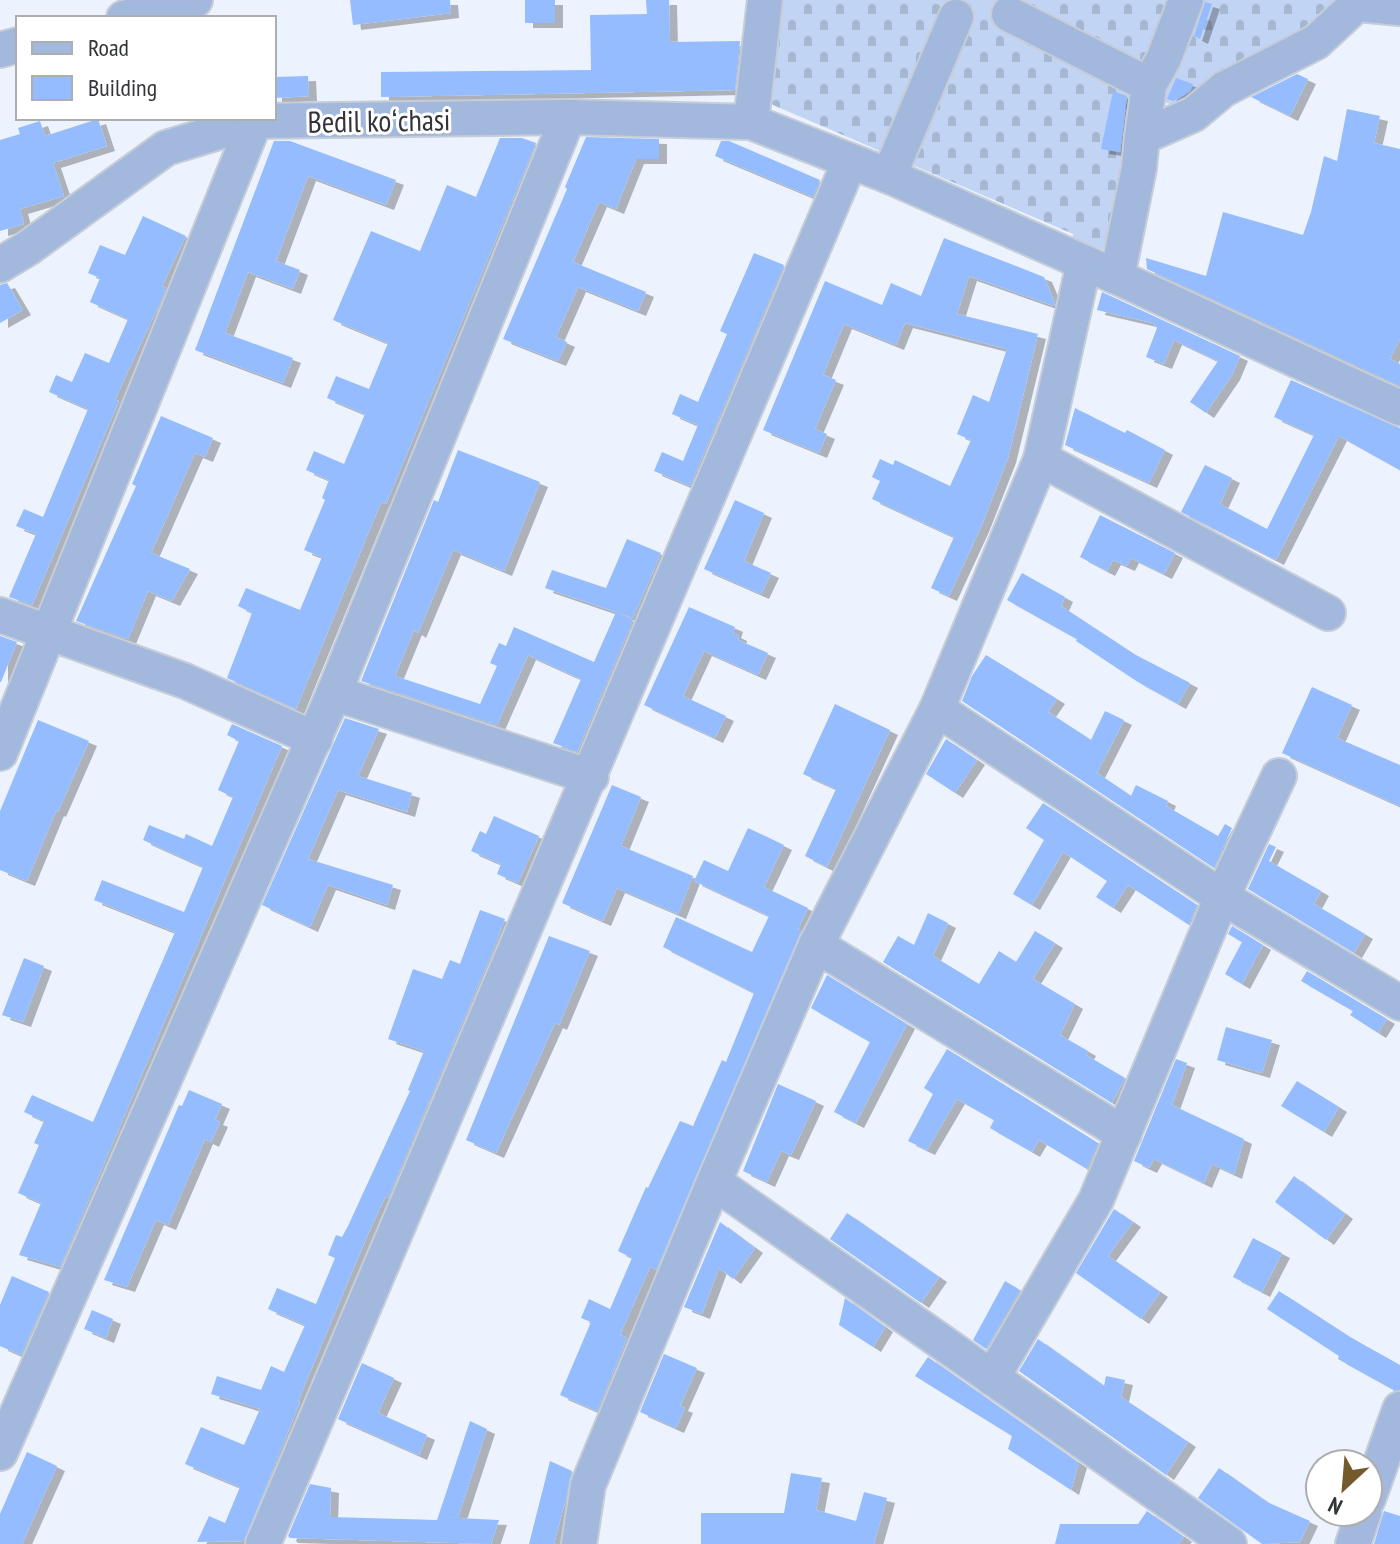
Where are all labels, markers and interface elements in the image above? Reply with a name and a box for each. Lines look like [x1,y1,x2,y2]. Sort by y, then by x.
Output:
legend [16,16,276,120]
text: Road [88,32,129,63]
text: Building [88,72,157,103]
street label: Bedil koʻchasi [307,99,451,141]
north arrow [1304,1448,1384,1528]
text: N [1324,1491,1347,1521]

